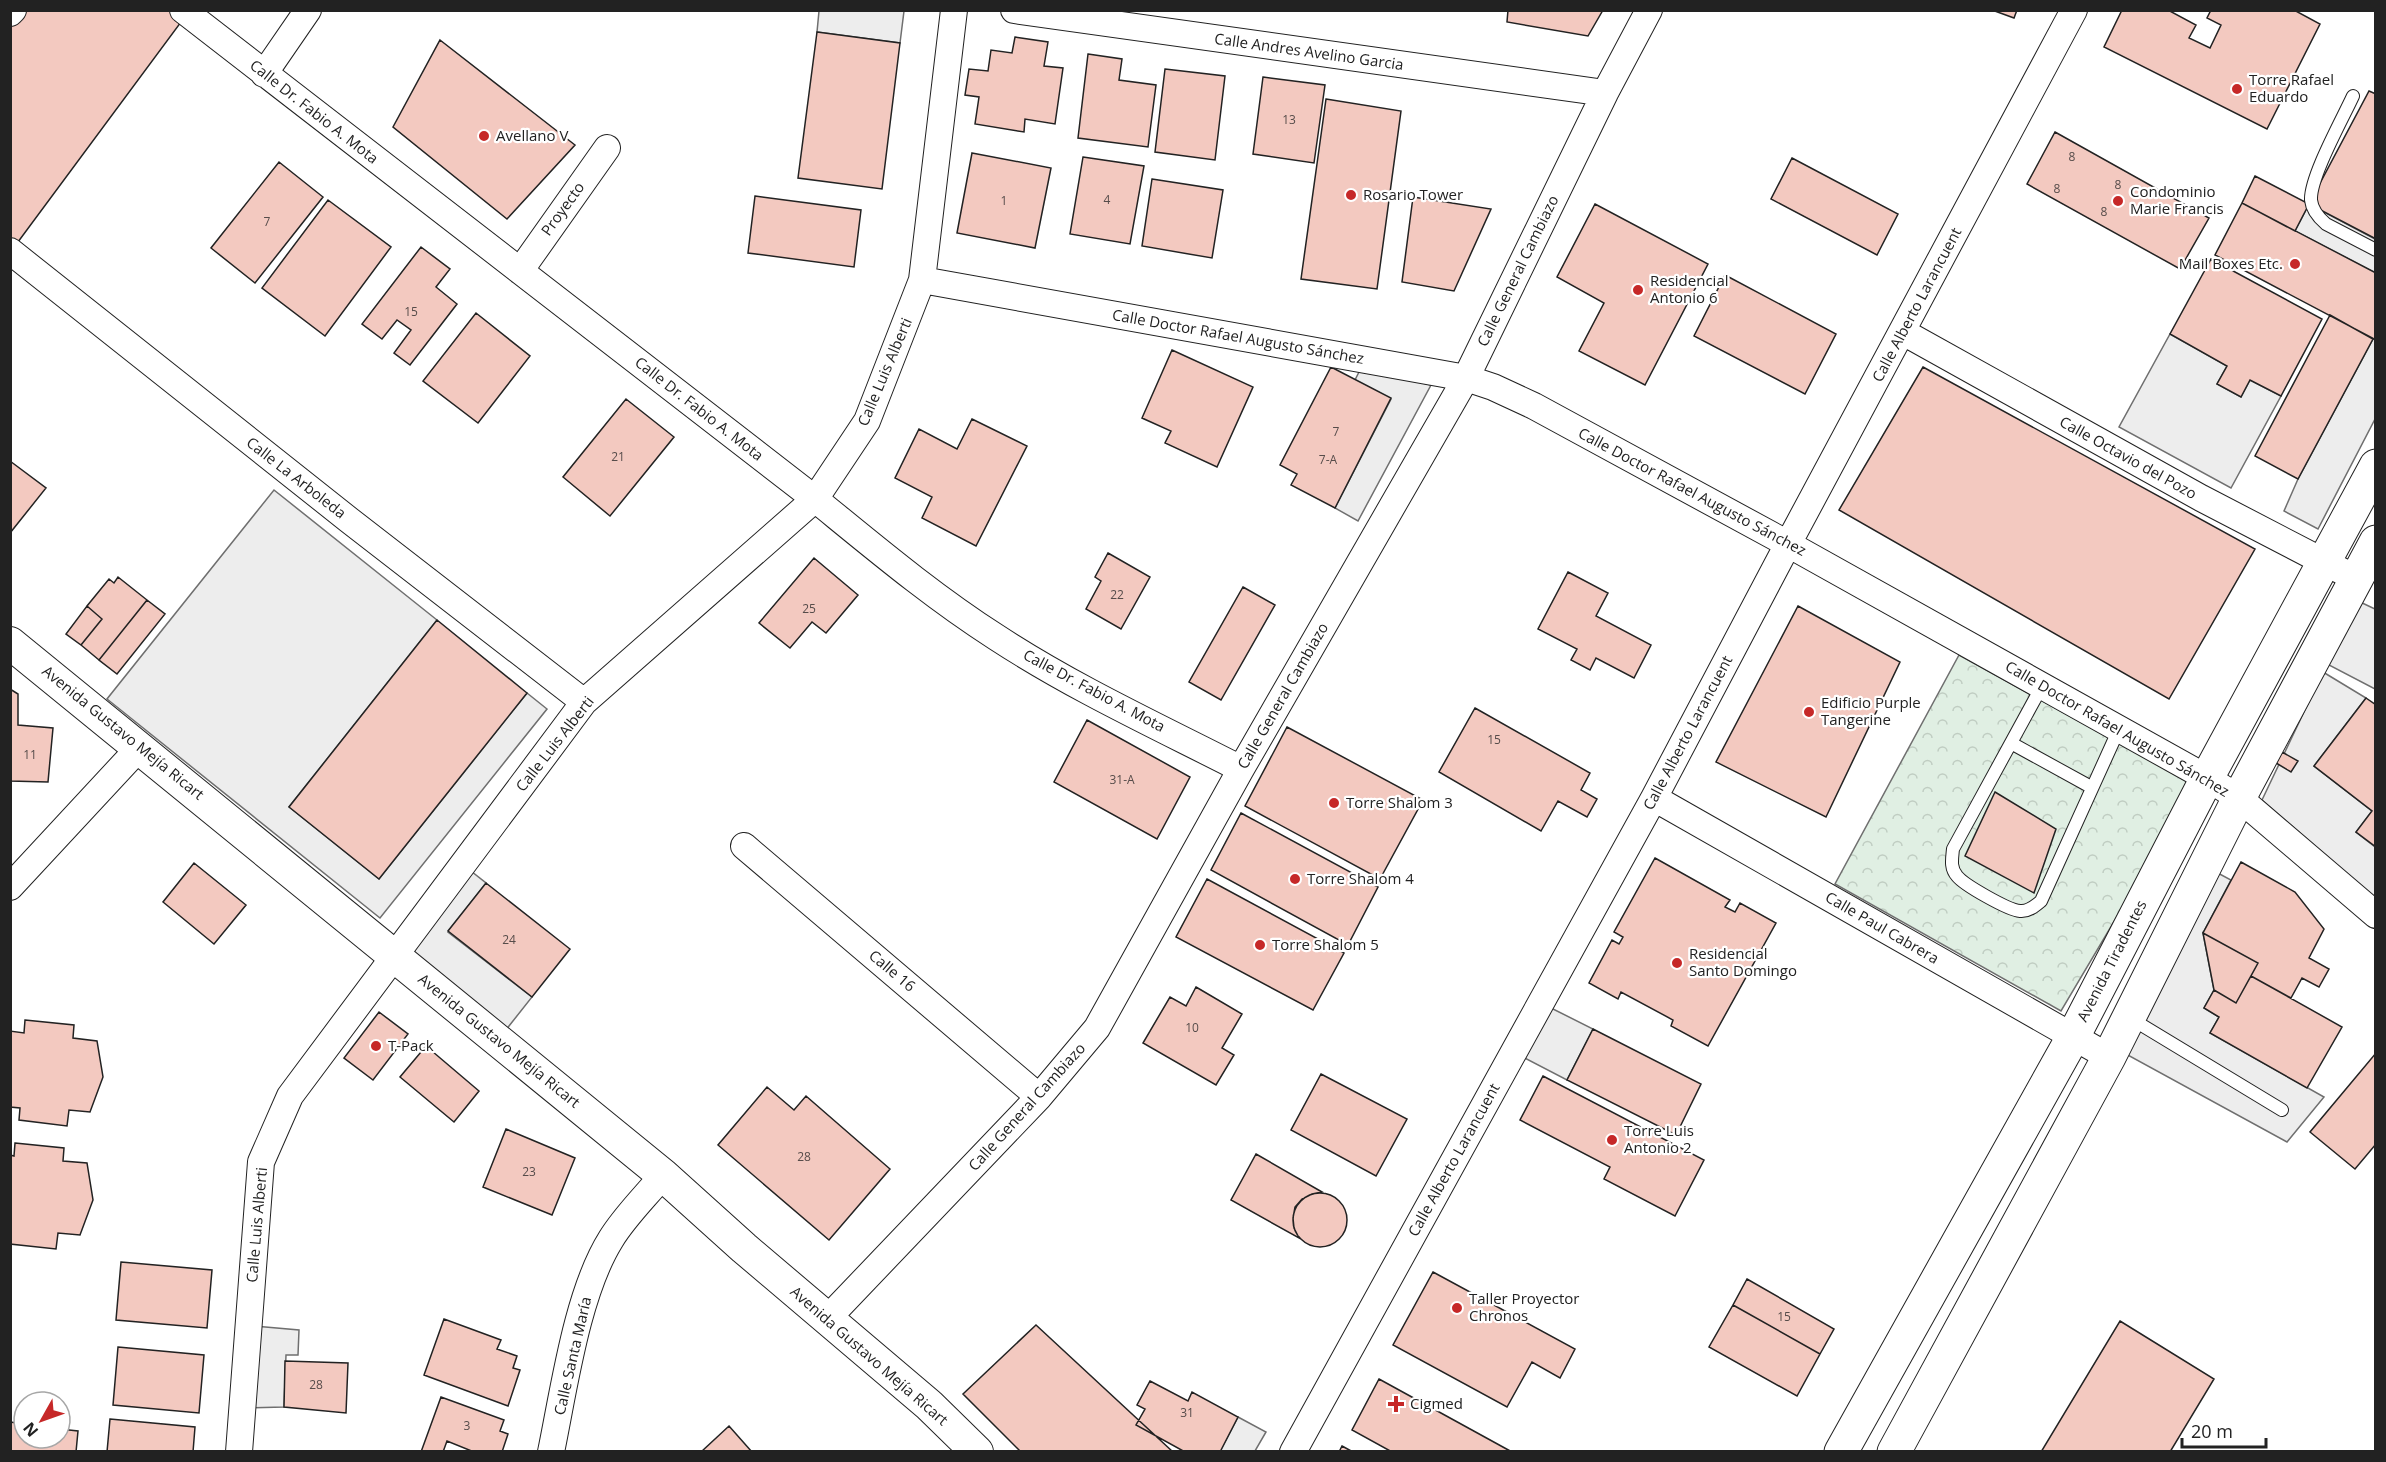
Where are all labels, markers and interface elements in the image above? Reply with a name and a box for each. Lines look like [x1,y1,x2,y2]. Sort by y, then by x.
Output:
street label: Calle Andres Avelino Garcia [1213,28,1405,74]
street label: Calle Dr. Fabio A. Mota [246,55,383,168]
place label: Torre Rafael Eduardo [2249,69,2334,106]
marker: Torre Rafael Eduardo [2230,82,2244,96]
house number: 13 [1282,111,1296,128]
place label: Avellano V [496,125,568,145]
marker: Avellano V [477,129,491,143]
house number: 8 [2069,148,2076,165]
house number: 8 [2115,176,2122,193]
street label: Proyecto [536,178,588,239]
house number: 8 [2054,180,2061,197]
place label: Condominio Marie Francis [2130,181,2224,218]
place label: Rosario Tower [1363,184,1463,204]
marker: Rosario Tower [1344,188,1358,202]
house number: 4 [1104,191,1111,208]
house number: 1 [1001,192,1007,209]
street label: Calle General Cambiazo [1472,192,1562,349]
marker: Condominio Marie Francis [2111,194,2125,208]
house number: 8 [2101,203,2108,220]
house number: 7 [264,213,271,230]
street label: Calle Alberto Larancuent [1867,224,1965,385]
place label: Mail Boxes Etc. [2179,253,2283,273]
marker: Mail Boxes Etc. [2288,257,2302,271]
place label: Residencial Antonio 6 [1650,270,1729,307]
marker: Residencial Antonio 6 [1631,283,1645,297]
house number: 15 [404,303,418,320]
street label: Calle Doctor Rafael Augusto Sánchez [1111,304,1366,368]
street label: Calle Luis Alberti [852,314,916,429]
street label: Calle Dr. Fabio A. Mota [631,352,768,465]
street label: Calle Octavio del Pozo [2056,411,2201,503]
street label: Calle Doctor Rafael Augusto Sánchez [1575,422,1810,560]
house number: 7 [1333,423,1340,440]
street label: Calle La Arboleda [243,432,351,522]
house number: 21 [611,448,625,465]
house number: 7-A [1319,451,1338,468]
house number: 22 [1110,586,1124,603]
house number: 25 [802,600,816,617]
street label: Calle General Cambiazo [1232,619,1332,772]
street label: Calle Dr. Fabio A. Mota [1020,644,1169,736]
street label: Calle Alberto Larancuent [1638,652,1736,813]
street label: Calle Doctor Rafael Augusto Sánchez [2002,656,2233,801]
street label: Avenida Gustavo Mejía Ricart [38,661,209,804]
street label: Calle Luis Alberti [511,692,598,795]
place label: Edificio Purple Tangerine [1821,692,1921,729]
marker: Edificio Purple Tangerine [1802,705,1816,719]
house number: 15 [1487,731,1501,748]
house number: 11 [23,746,37,763]
house number: 31-A [1109,771,1135,788]
place label: Torre Shalom 3 [1346,792,1453,812]
marker: Torre Shalom 3 [1327,796,1341,810]
place label: Torre Shalom 4 [1307,868,1414,888]
marker: Torre Shalom 4 [1288,872,1302,886]
street label: Calle Paul Cabrera [1822,886,1943,968]
street label: Avenida Tiradentes [2072,896,2150,1025]
house number: 24 [502,931,516,948]
place label: Torre Shalom 5 [1272,934,1379,954]
marker: Torre Shalom 5 [1253,938,1267,952]
place label: Residencial Santo Domingo [1689,943,1797,980]
street label: Calle 16 [865,945,920,996]
marker: Residencial Santo Domingo [1670,956,1684,970]
street label: Avenida Gustavo Mejía Ricart [414,969,585,1112]
house number: 10 [1185,1019,1199,1036]
place label: T-Pack [388,1035,434,1055]
street label: Calle General Cambiazo [963,1038,1089,1175]
marker: T-Pack [369,1039,383,1053]
street label: Calle Alberto Larancuent [1403,1079,1504,1240]
place label: Torre Luis Antonio 2 [1624,1120,1694,1157]
marker: Torre Luis Antonio 2 [1605,1133,1619,1147]
house number: 28 [797,1148,811,1165]
house number: 23 [522,1163,536,1180]
street label: Calle Luis Alberti [241,1166,271,1283]
street label: Avenida Gustavo Mejía Ricart [787,1281,953,1429]
place label: Taller Proyector Chronos [1469,1288,1579,1325]
street label: Calle Santa María [549,1295,595,1417]
marker: Taller Proyector Chronos [1450,1301,1464,1315]
house number: 15 [1777,1308,1791,1325]
house number: 28 [309,1376,323,1393]
north arrow [12,1390,72,1450]
place label: Cigmed [1410,1393,1463,1413]
marker: Cigmed [1387,1395,1405,1413]
house number: 31 [1180,1404,1194,1421]
scale bar [2182,1411,2266,1449]
house number: 3 [464,1417,471,1434]
text: N [18,1418,43,1442]
text: 20 m [2191,1419,2233,1443]

